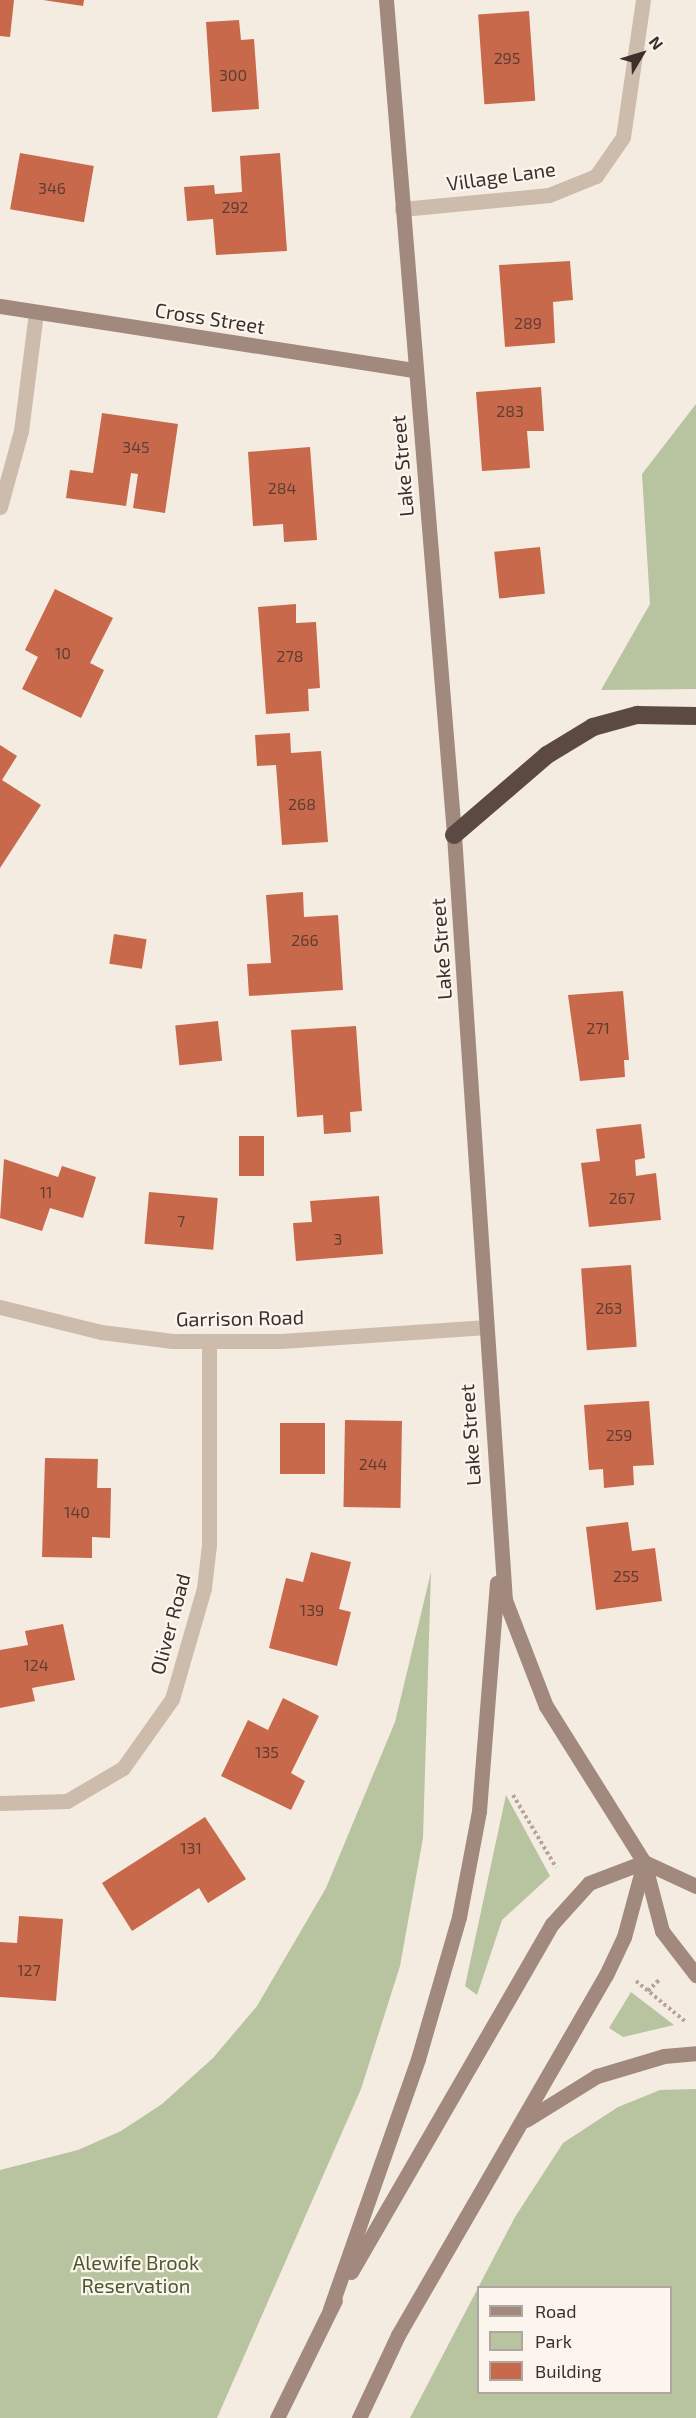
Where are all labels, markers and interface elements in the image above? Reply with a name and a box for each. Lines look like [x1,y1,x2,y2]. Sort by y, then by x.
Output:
north arrow [612,24,672,84]
text: N [646,32,668,53]
house number: 295 [494,48,520,68]
house number: 300 [219,65,247,85]
street label: Village Lane [445,156,557,196]
house number: 346 [38,178,66,198]
house number: 292 [221,197,249,217]
street label: Cross Street [153,297,267,339]
house number: 289 [514,313,542,333]
house number: 283 [496,401,524,421]
street label: Lake Street [386,414,418,518]
house number: 345 [122,437,150,457]
house number: 284 [268,478,296,498]
house number: 10 [55,643,71,663]
house number: 278 [277,646,303,666]
house number: 268 [288,794,316,814]
street label: Lake Street [425,897,457,1001]
house number: 266 [291,930,319,950]
house number: 271 [586,1018,610,1038]
house number: 11 [40,1182,52,1202]
house number: 267 [609,1188,635,1208]
house number: 7 [177,1211,185,1231]
house number: 3 [334,1229,342,1249]
house number: 263 [595,1298,623,1318]
street label: Garrison Road [176,1305,304,1331]
street label: Lake Street [454,1383,486,1487]
house number: 259 [606,1425,632,1445]
house number: 244 [359,1454,387,1474]
house number: 140 [64,1502,90,1522]
house number: 255 [613,1566,639,1586]
street label: Oliver Road [145,1571,195,1677]
house number: 139 [300,1600,324,1620]
house number: 124 [23,1655,49,1675]
house number: 135 [255,1742,279,1762]
house number: 131 [180,1838,202,1858]
house number: 127 [17,1960,41,1980]
park label: Alewife Brook Reservation [73,2250,199,2297]
legend [477,2286,672,2394]
text: Road [535,2300,576,2322]
text: Park [535,2330,572,2352]
text: Building [535,2360,602,2382]

